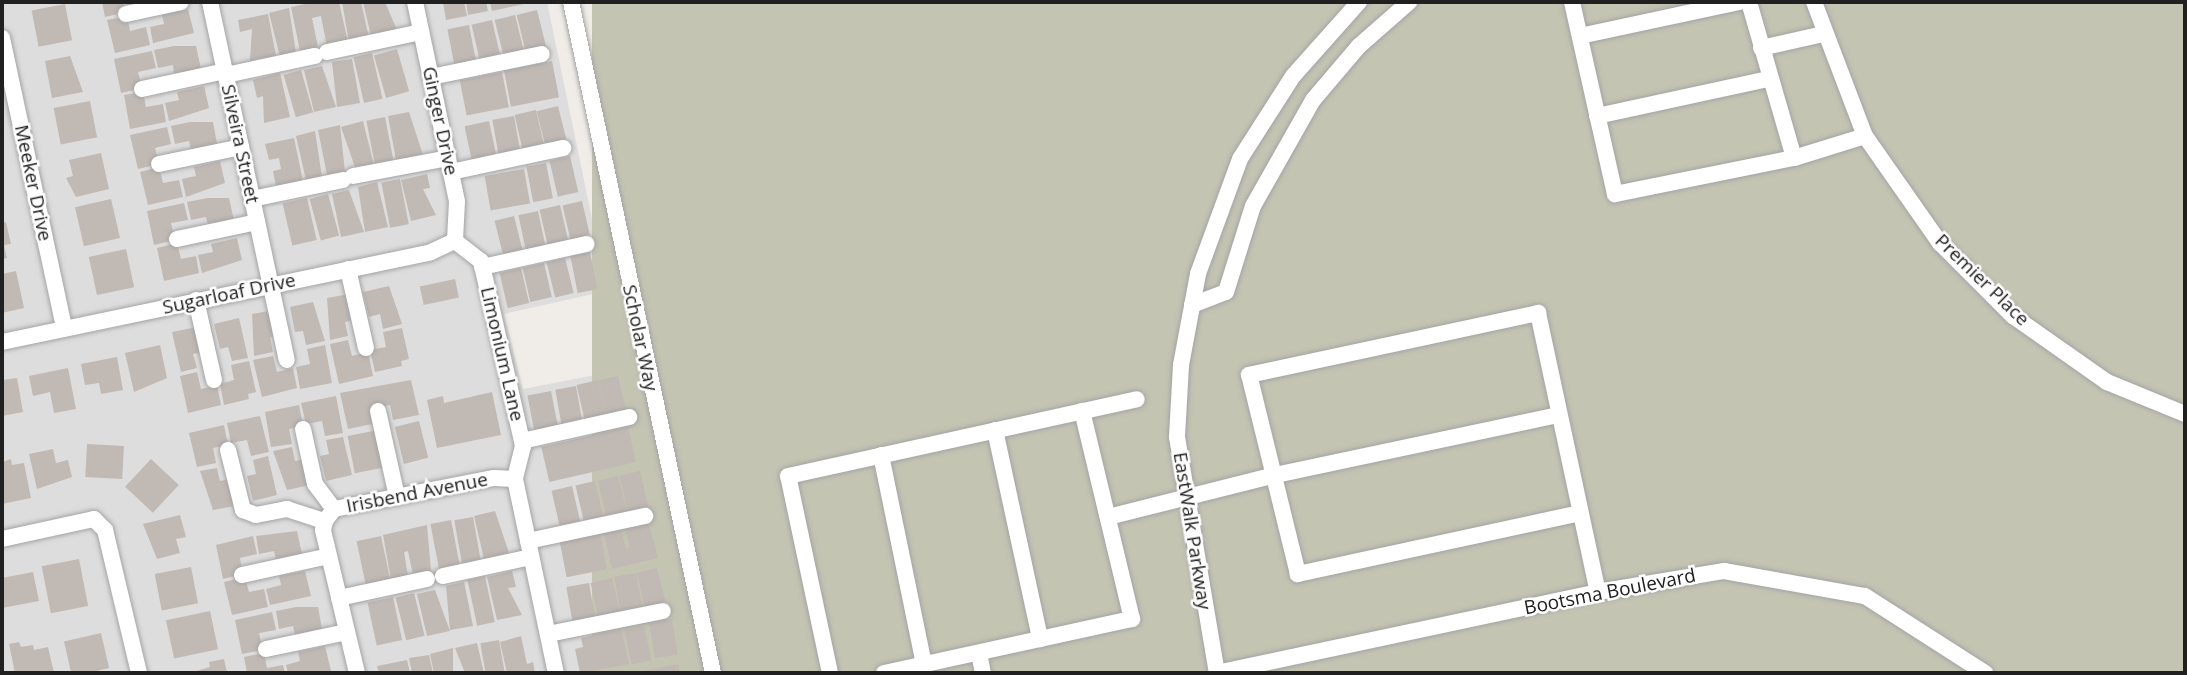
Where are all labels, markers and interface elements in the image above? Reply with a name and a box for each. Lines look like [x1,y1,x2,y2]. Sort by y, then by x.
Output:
street label: Ginger Drive [417,65,463,177]
street label: Silveira Street [216,82,264,206]
street label: Meeker Drive [10,123,56,243]
street label: Premier Place [1930,229,2034,331]
street label: Sugarloaf Drive [160,269,298,319]
street label: Scholar Way [618,283,662,393]
street label: Limonium Lane [475,285,529,423]
street label: EastWalk Parkway [1168,451,1216,611]
street label: Irisbend Avenue [344,468,490,518]
street label: Bootsma Boulevard [1522,564,1698,620]

